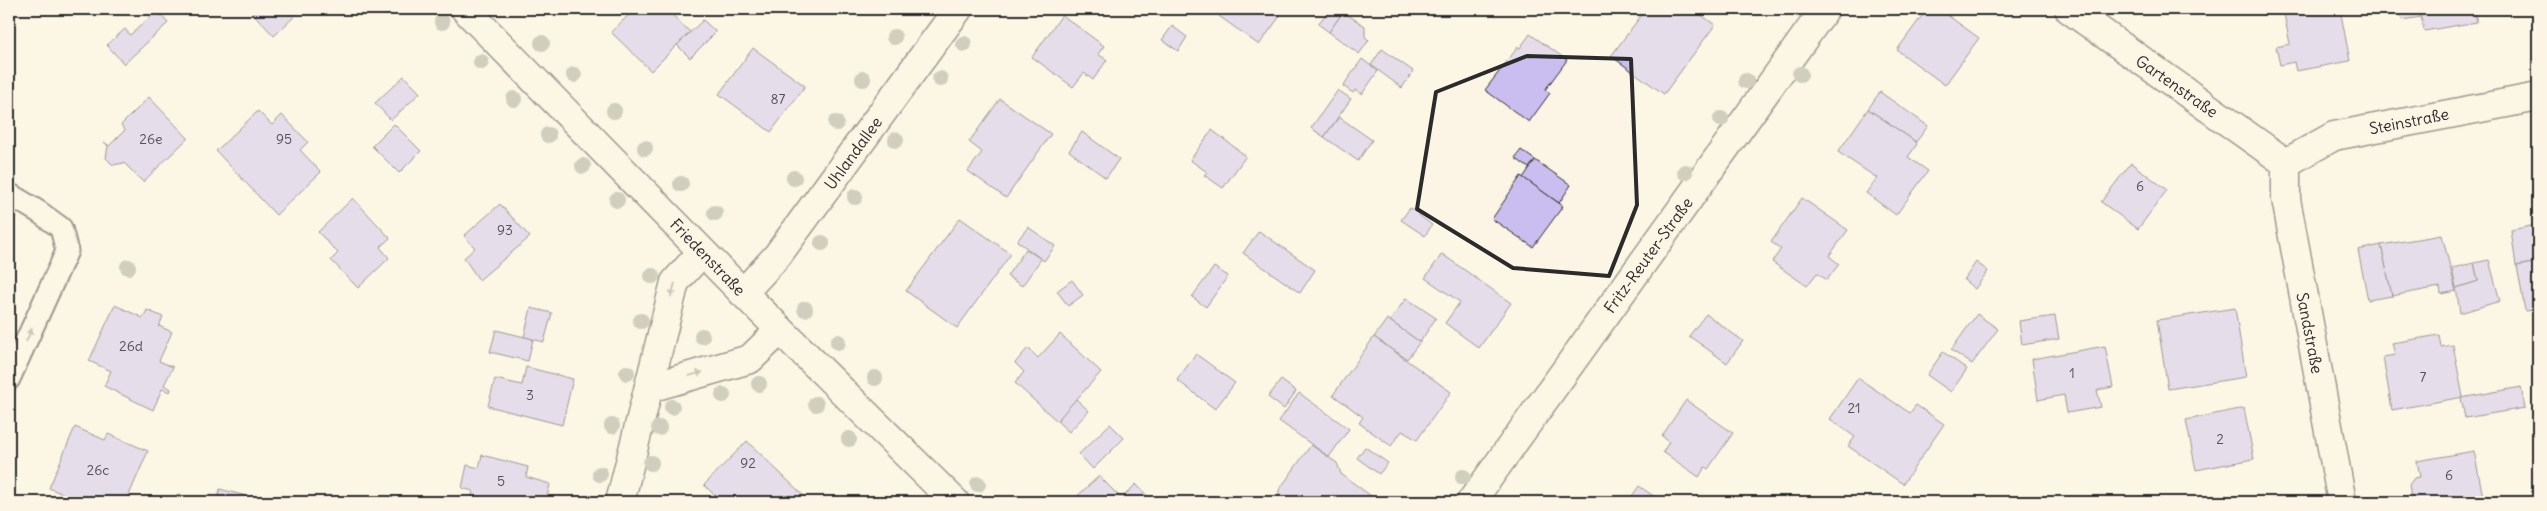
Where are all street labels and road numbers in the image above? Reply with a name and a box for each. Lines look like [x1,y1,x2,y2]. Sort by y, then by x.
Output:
street label: Gartenstraße [2132,50,2222,122]
street label: Steinstraße [2367,103,2451,139]
street label: Uhlandallee [820,113,886,193]
street label: Fritz-Reuter-Straße [1599,193,1697,317]
street label: Friedenstraße [666,214,750,300]
street label: Sandstraße [2292,291,2328,375]

